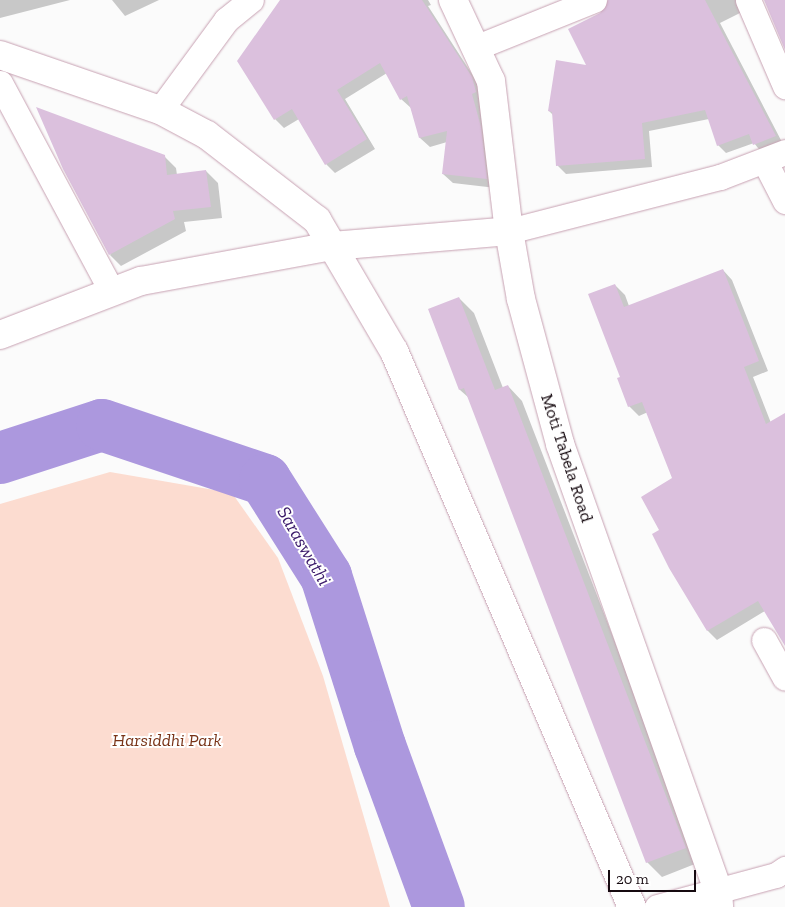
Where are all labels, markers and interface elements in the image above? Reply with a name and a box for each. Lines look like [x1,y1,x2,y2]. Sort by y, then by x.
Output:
street label: Moti Tabela Road [536,391,598,525]
water label: Saraswathi [272,502,336,590]
park label: Harsiddhi Park [112,729,222,751]
scale bar [610,860,698,892]
text: 20 m [616,870,649,888]

